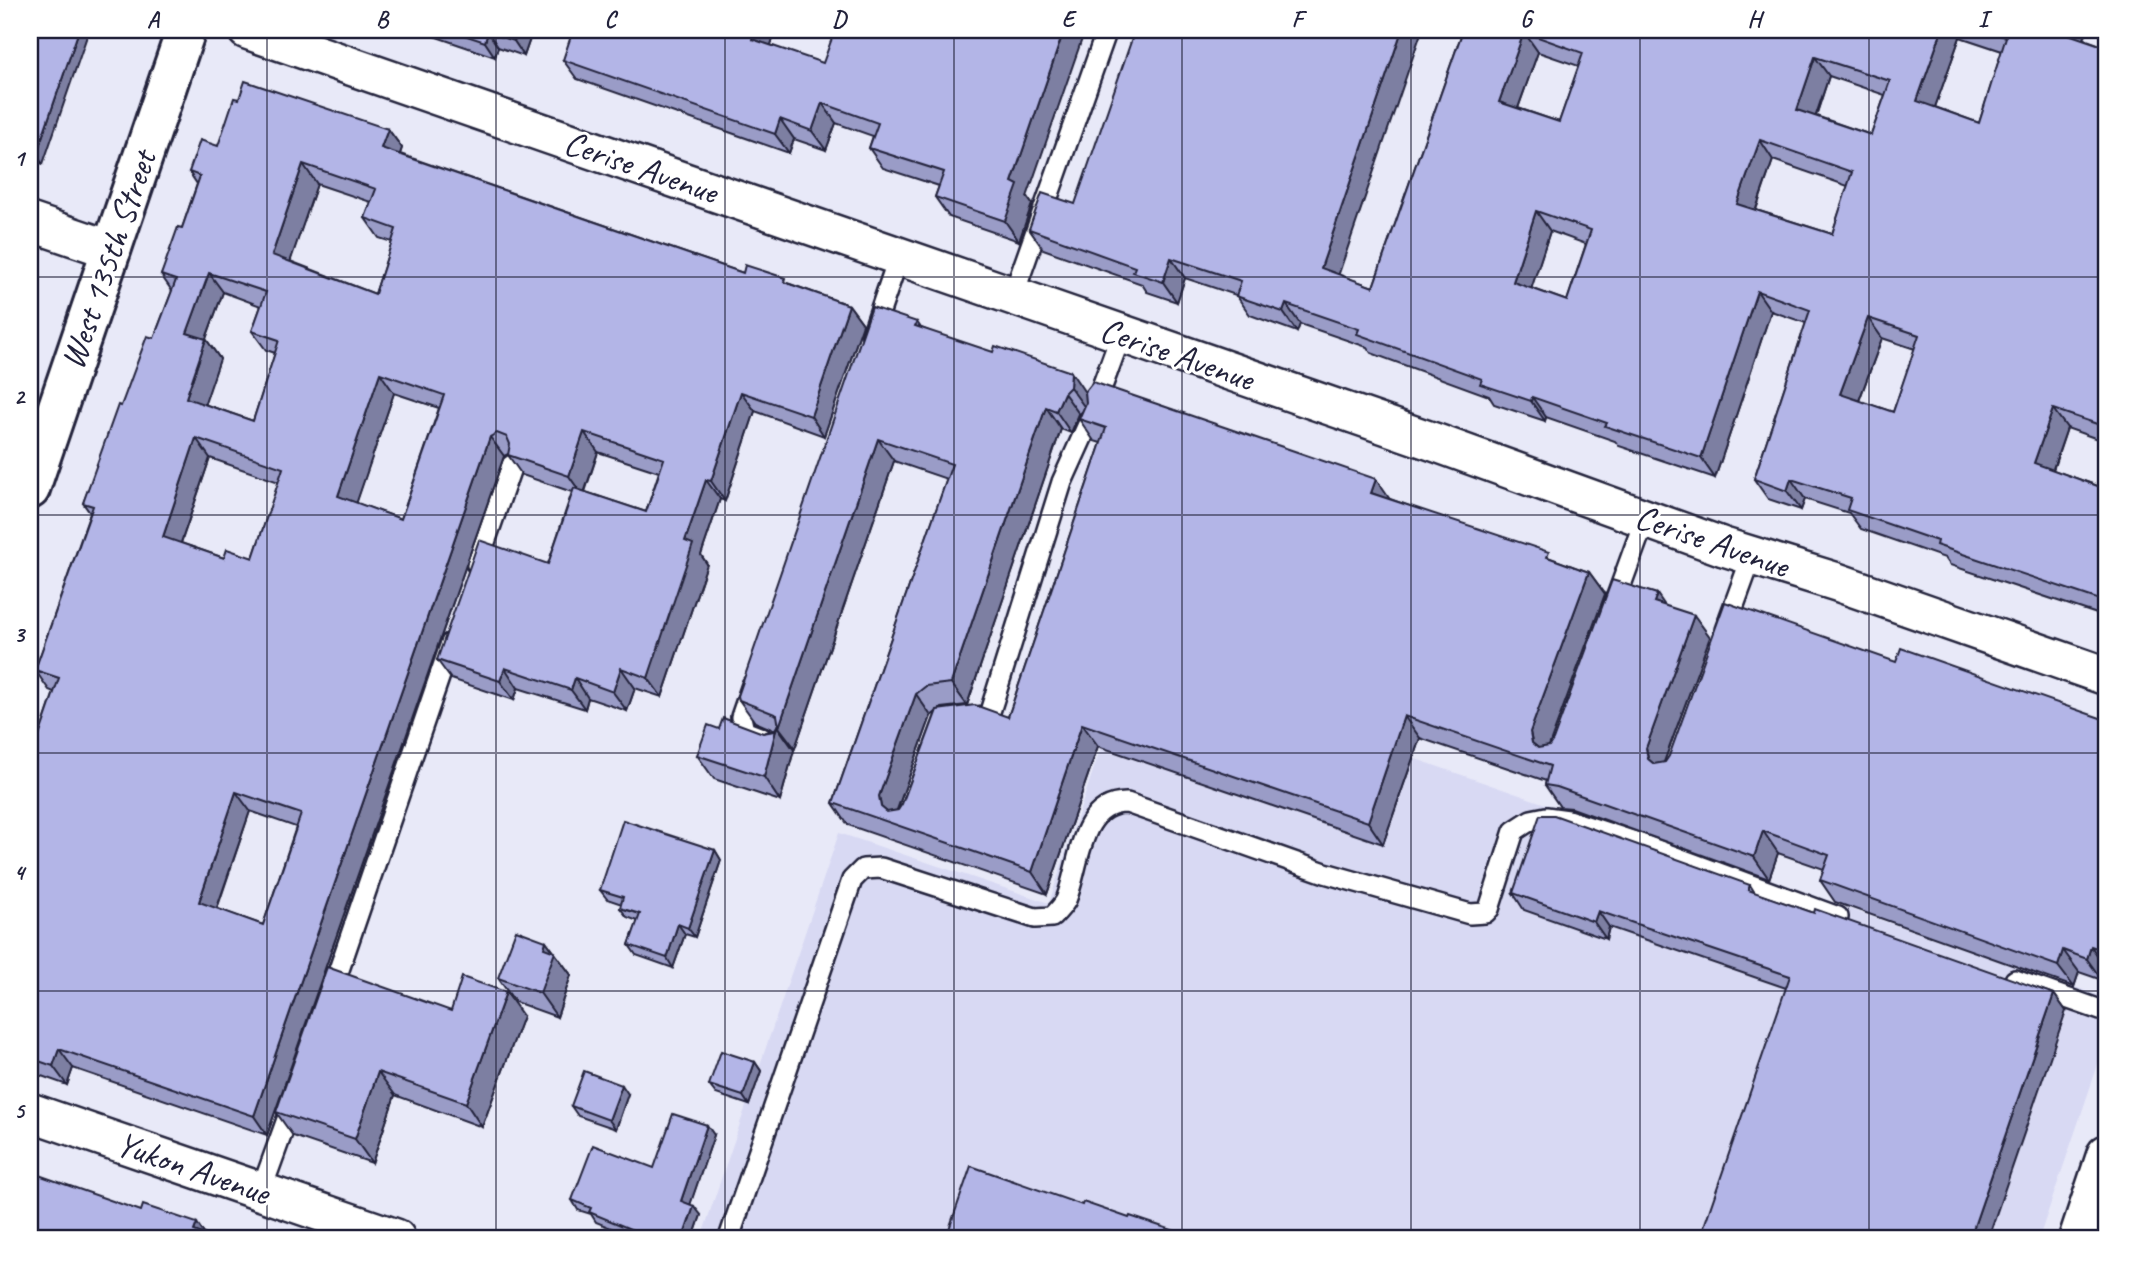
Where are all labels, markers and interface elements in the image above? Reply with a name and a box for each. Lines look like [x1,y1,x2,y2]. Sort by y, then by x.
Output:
text: A [147,5,161,34]
text: B [376,5,390,34]
text: C [605,5,619,34]
text: D [832,5,848,34]
text: E [1062,5,1078,34]
text: F [1292,5,1308,34]
text: G [1520,5,1535,34]
text: H [1747,5,1765,34]
text: I [1978,5,1993,34]
street label: Cerise Avenue [558,120,726,215]
street label: West 135th Street [50,142,167,375]
text: 1 [14,144,27,173]
street label: Cerise Avenue [1094,307,1262,402]
text: 2 [14,382,27,411]
street label: Cerise Avenue [1629,494,1797,589]
text: 3 [14,620,27,649]
text: 4 [14,858,27,887]
text: 5 [14,1096,26,1125]
street label: Yukon Avenue [111,1121,278,1216]

